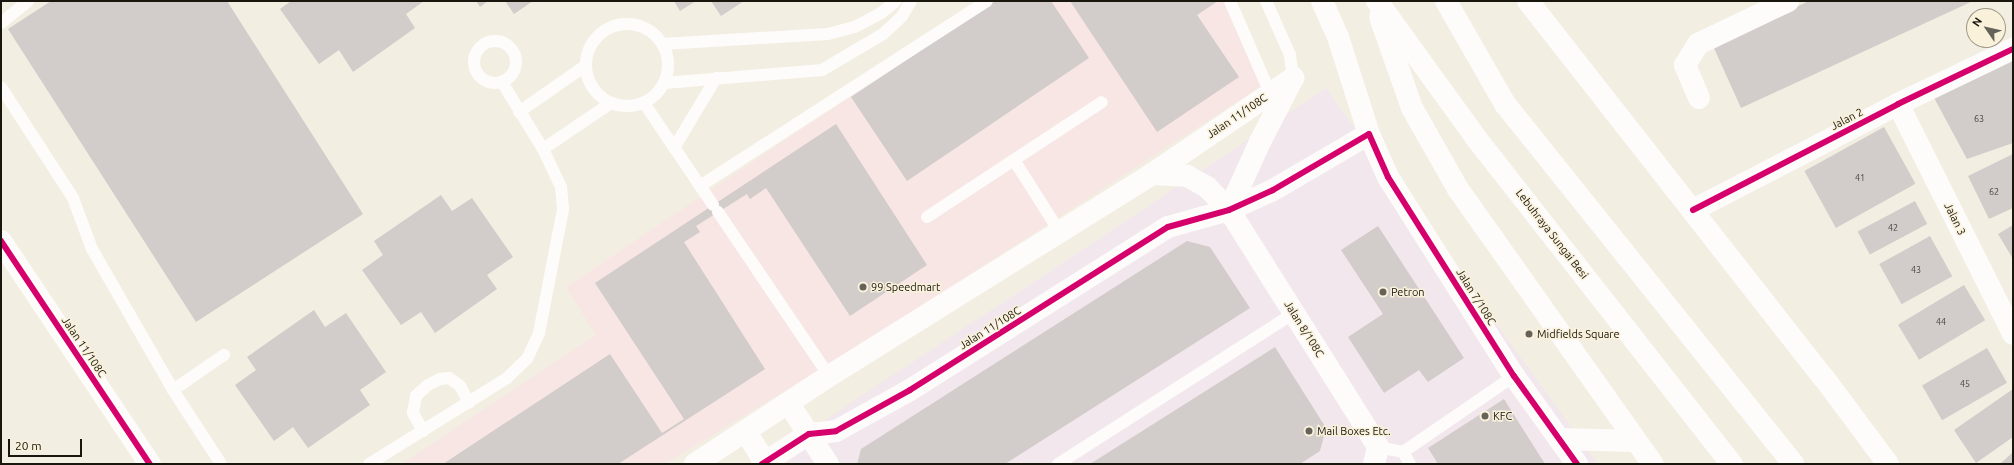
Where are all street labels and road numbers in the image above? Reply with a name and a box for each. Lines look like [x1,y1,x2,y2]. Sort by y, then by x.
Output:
street label: Jalan 11/108C [1204,91,1270,141]
street label: Jalan 2 [1829,105,1865,133]
street label: Lebuhraya Sungai Besi [1513,187,1591,281]
street label: Jalan 3 [1941,201,1969,237]
street label: Jalan 7/108C [1453,266,1499,328]
street label: Jalan 8/108C [1281,298,1327,360]
street label: Jalan 11/108C [957,304,1023,352]
street label: Jalan 11/108C [59,314,109,380]

